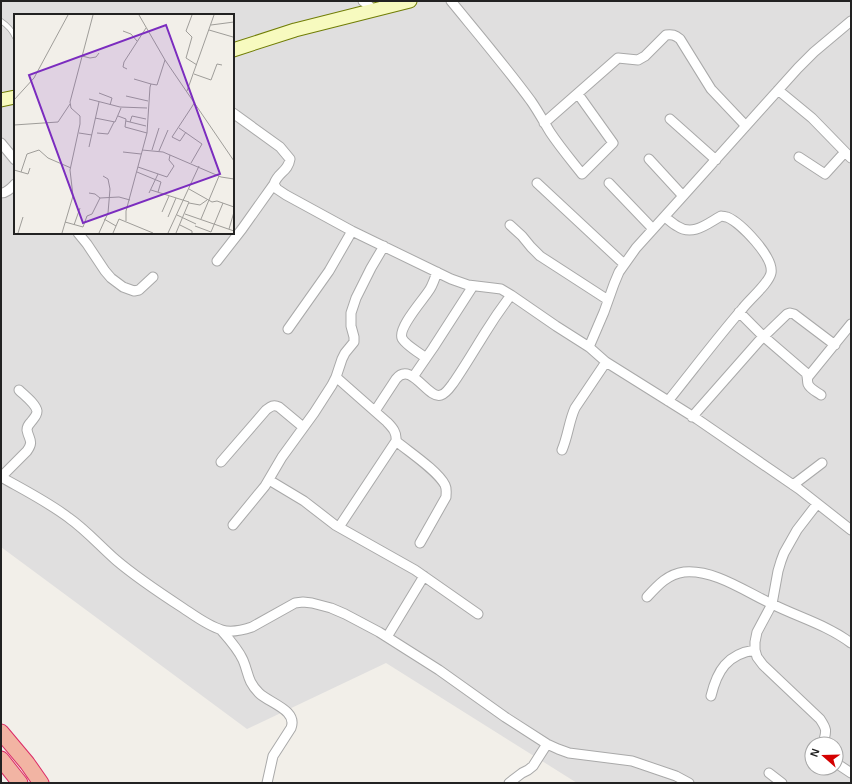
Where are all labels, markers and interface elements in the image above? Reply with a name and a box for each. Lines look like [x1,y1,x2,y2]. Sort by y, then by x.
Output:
inset map [14,14,234,234]
north arrow [804,736,844,776]
text: N [808,747,822,758]

